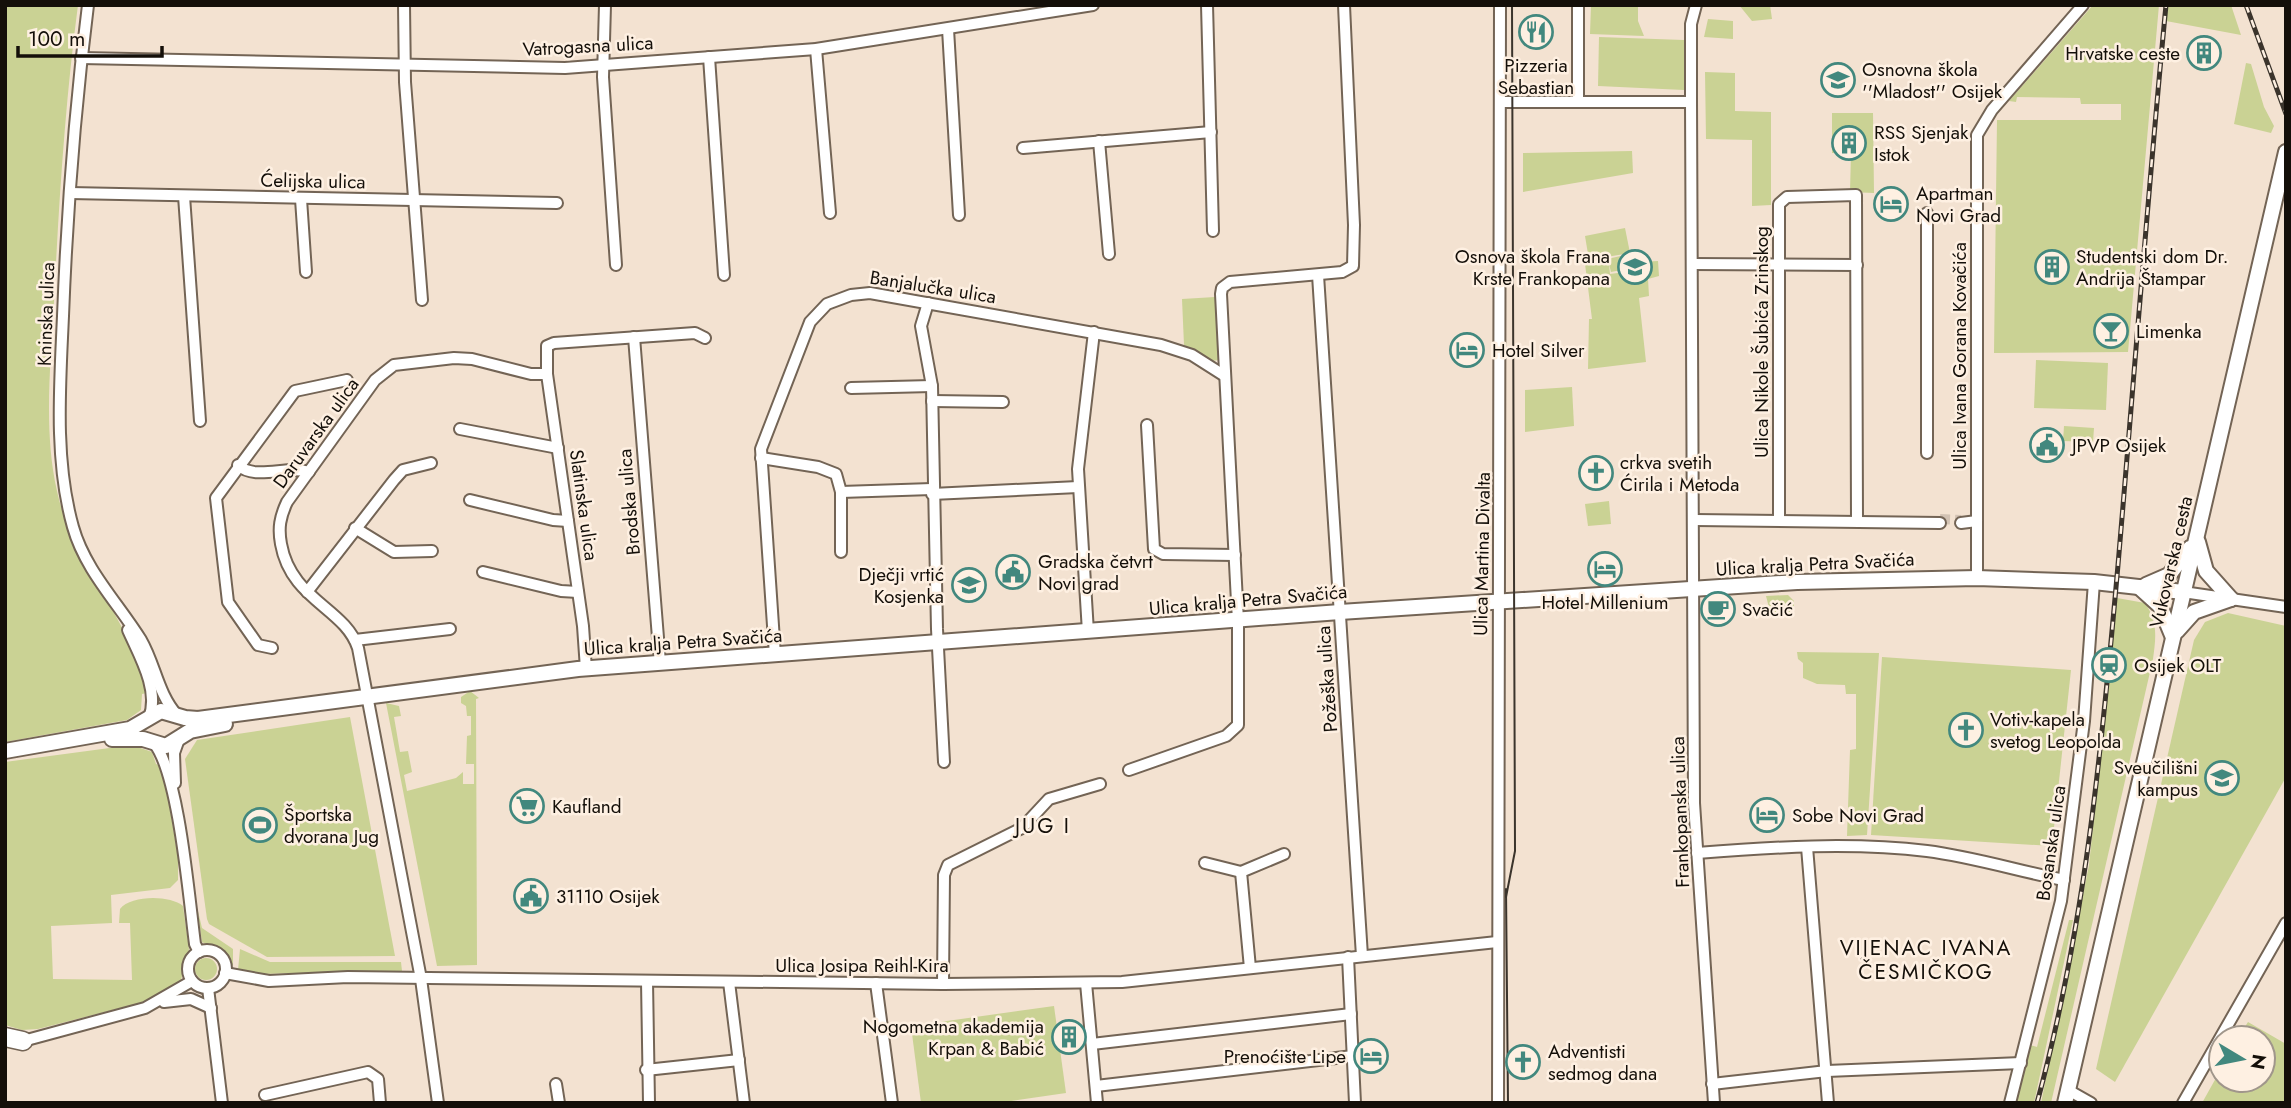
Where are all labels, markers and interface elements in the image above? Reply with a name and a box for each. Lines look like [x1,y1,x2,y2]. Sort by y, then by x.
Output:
restaurant icon: Pizzeria Sebastian [1517,13,1555,51]
scale bar [18,14,161,58]
text: 100 m [28,24,85,54]
street label: Vatrogasna ulica [522,29,654,63]
building icon: Hrvatske ceste [2185,34,2223,72]
place label: Hrvatske ceste [2065,40,2180,67]
place label: Pizzeria Sebastian [1498,52,1574,101]
place label: Osnovna škola ''Mladost'' Osijek [1862,56,2003,105]
school or university icon: Osnovna škola ''Mladost'' Osijek [1819,61,1857,99]
place label: RSS Sjenjak Istok [1874,119,1969,168]
building icon: RSS Sjenjak Istok [1830,124,1868,162]
street label: Ćelijska ulica [260,167,366,195]
place label: Apartman Novi Grad [1916,180,2001,229]
hotel icon: Apartman Novi Grad [1872,185,1910,223]
street label: Ulica Nikole Šubića Zrinskog [1748,226,1775,458]
street label: Ulica Ivana Gorana Kovačića [1946,242,1973,470]
place label: Osnova škola Frana Krste Frankopana [1455,243,1610,292]
place label: Studentski dom Dr. Andrija Štampar [2076,243,2228,292]
school or university icon: Osnova škola Frana Krste Frankopana [1616,248,1654,286]
building icon: Studentski dom Dr. Andrija Štampar [2033,248,2071,286]
street label: Kninska ulica [31,262,61,366]
street label: Banjalučka ulica [868,264,998,310]
bar icon: Limenka [2092,312,2130,350]
place label: Limenka [2136,318,2202,345]
hotel icon: Hotel Silver [1448,331,1486,369]
place label: Hotel Silver [1492,337,1585,364]
street label: Daruvarska ulica [267,372,365,494]
public building icon: JPVP Osijek [2028,426,2066,464]
place label: JPVP Osijek [2069,432,2167,459]
street label: Slatinska ulica [563,448,605,562]
street label: Brodska ulica [611,448,647,556]
place label: crkva svetih Ćirila i Metoda [1620,449,1739,498]
church icon: crkva svetih Ćirila i Metoda [1577,454,1615,492]
street label: Ulica Martina Divalta [1467,472,1497,636]
street label: Vukovarska cesta [2143,493,2199,631]
street label: Ulica kralja Petra Svačića [1715,545,1915,583]
place label: Gradska četvrt Novi grad [1038,548,1153,597]
hotel icon: Hotel Millenium [1586,550,1624,588]
public building icon: Gradska četvrt Novi grad [994,553,1032,591]
place label: Dječji vrtić Kosjenka [859,561,944,610]
school or university icon: Dječji vrtić Kosjenka [950,566,988,604]
street label: Ulica kralja Petra Svačića [1148,578,1348,622]
place label: Hotel Millenium [1542,589,1668,616]
cafe icon: Svačić [1699,590,1737,628]
place label: Svačić [1742,596,1793,623]
street label: Ulica kralja Petra Svačića [583,622,783,662]
street label: Požeška ulica [1310,625,1344,733]
station icon: Osijek OLT [2090,646,2128,684]
place label: Osijek OLT [2134,652,2221,679]
place label: Votiv-kapela svetog Leopolda [1990,706,2121,755]
church icon: Votiv-kapela svetog Leopolda [1947,711,1985,749]
street label: Frankopanska ulica [1664,736,1696,888]
place label: Sveučilišni kampus [2114,754,2198,803]
school or university icon: Sveučilišni kampus [2203,759,2241,797]
street label: Bosanska ulica [2030,784,2072,902]
supermarket icon: Kaufland [508,787,546,825]
place label: Kaufland [552,793,622,820]
hotel icon: Sobe Novi Grad [1748,796,1786,834]
place label: Športska dvorana Jug [284,801,379,850]
place label: Sobe Novi Grad [1792,802,1924,829]
sports icon: Športska dvorana Jug [241,806,279,844]
district label: JUG I [1012,811,1071,841]
public building icon: 31110 Osijek [512,877,550,915]
place label: 31110 Osijek [556,883,660,910]
district label: VIJENAC IVANA ČESMIČKOG [1840,933,2012,987]
street label: Ulica Josipa Reihl-Kira [775,952,949,979]
place label: Nogometna akademija Krpan & Babić [863,1013,1044,1062]
building icon: Nogometna akademija Krpan & Babić [1050,1018,1088,1056]
north arrow [2207,1024,2277,1094]
hotel icon: Prenoćište Lipe [1352,1037,1390,1075]
place label: Adventisti sedmog dana [1548,1038,1657,1087]
place label: Prenoćište Lipe [1224,1043,1346,1070]
church icon: Adventisti sedmog dana [1504,1043,1542,1081]
text: N [2244,1052,2273,1072]

